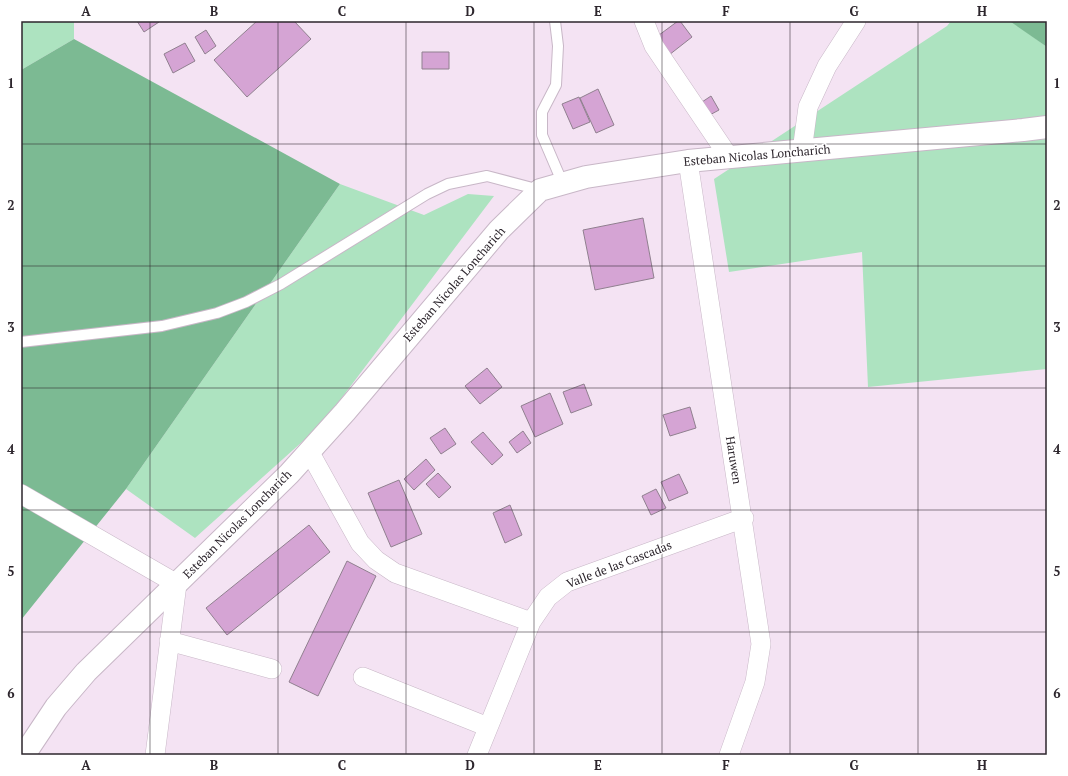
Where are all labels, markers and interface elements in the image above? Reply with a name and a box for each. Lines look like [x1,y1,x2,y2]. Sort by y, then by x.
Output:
text: A [81,2,91,20]
text: B [210,2,218,20]
text: C [338,2,346,20]
text: D [465,2,475,20]
text: E [594,2,602,20]
text: F [722,2,730,20]
text: G [849,2,859,20]
text: H [977,2,987,20]
text: 1 [7,74,15,92]
text: 1 [1053,74,1061,92]
street label: Esteban Nicolas Loncharich [683,141,831,169]
text: 2 [7,196,15,214]
text: 2 [1053,196,1061,214]
street label: Esteban Nicolas Loncharich [400,223,508,345]
text: 3 [7,318,15,336]
text: 3 [1053,318,1061,336]
street label: Haruwen [723,435,745,485]
text: 4 [7,440,15,458]
text: 4 [1053,440,1061,458]
street label: Esteban Nicolas Loncharich [180,467,294,581]
street label: Valle de las Cascadas [564,537,674,591]
text: 5 [7,562,15,580]
text: 5 [1053,562,1061,580]
text: 6 [7,684,15,702]
text: 6 [1053,684,1061,702]
text: A [81,756,91,774]
text: B [210,756,218,774]
text: C [338,756,346,774]
text: D [465,756,475,774]
text: E [594,756,602,774]
text: F [722,756,730,774]
text: G [849,756,859,774]
text: H [977,756,987,774]

